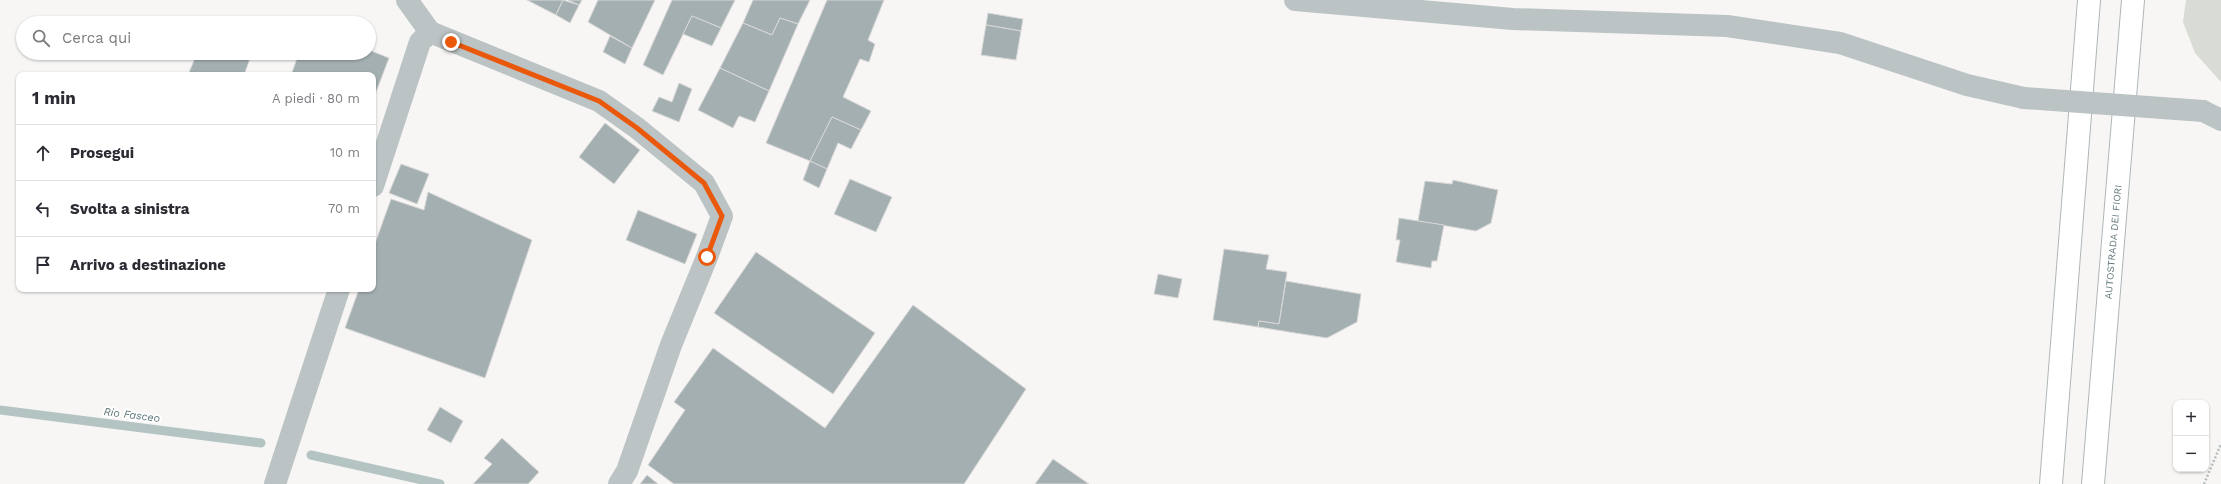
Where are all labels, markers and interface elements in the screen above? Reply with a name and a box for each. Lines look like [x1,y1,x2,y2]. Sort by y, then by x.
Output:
search box [16,16,376,60]
icon: search [30,27,52,49]
text: Cerca qui [62,29,131,47]
route end [442,33,460,51]
text: 1 min [32,88,76,108]
text: A piedi · 80 m [272,91,360,106]
icon: ahead [32,142,54,164]
text: Prosegui [70,144,134,162]
text: 10 m [330,145,360,160]
street label: AUTOSTRADA DEI FIORI [2103,184,2123,300]
icon: left [32,198,54,220]
text: Svolta a sinistra [70,200,190,218]
text: 70 m [328,201,360,216]
route start [698,248,716,266]
icon: arrive [32,254,54,276]
text: Arrivo a destinazione [70,256,226,274]
map controls [2173,400,2209,472]
button: + [2173,400,2209,436]
water label: Rio Fasceo [103,405,161,425]
button: − [2173,436,2209,472]

